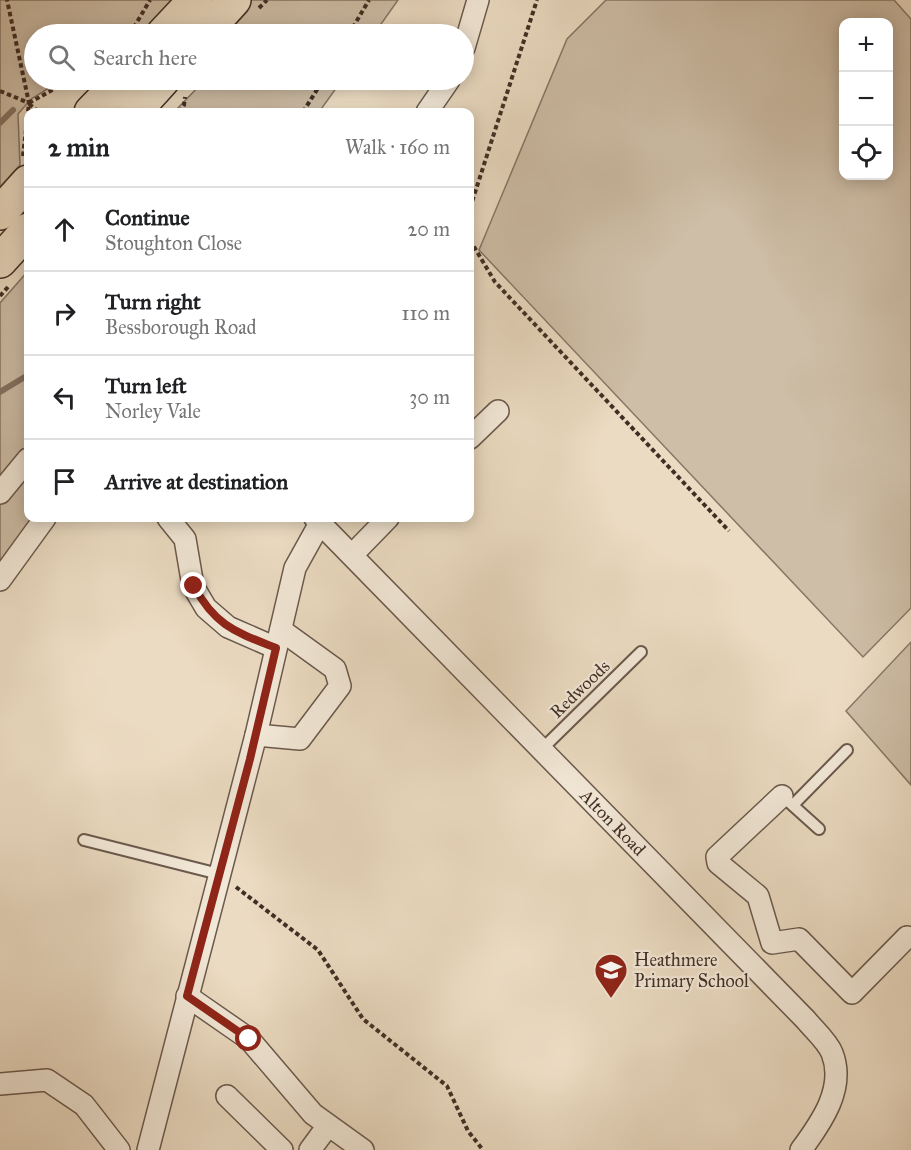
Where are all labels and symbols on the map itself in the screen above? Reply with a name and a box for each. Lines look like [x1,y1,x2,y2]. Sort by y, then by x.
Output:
route end [180,572,206,598]
street label: Redwoods [545,655,615,723]
street label: Alton Road [575,784,650,860]
place label: Heathmere Primary School [634,949,749,992]
school or university icon: Heathmere Primary School [593,952,629,999]
route start [235,1025,261,1051]

